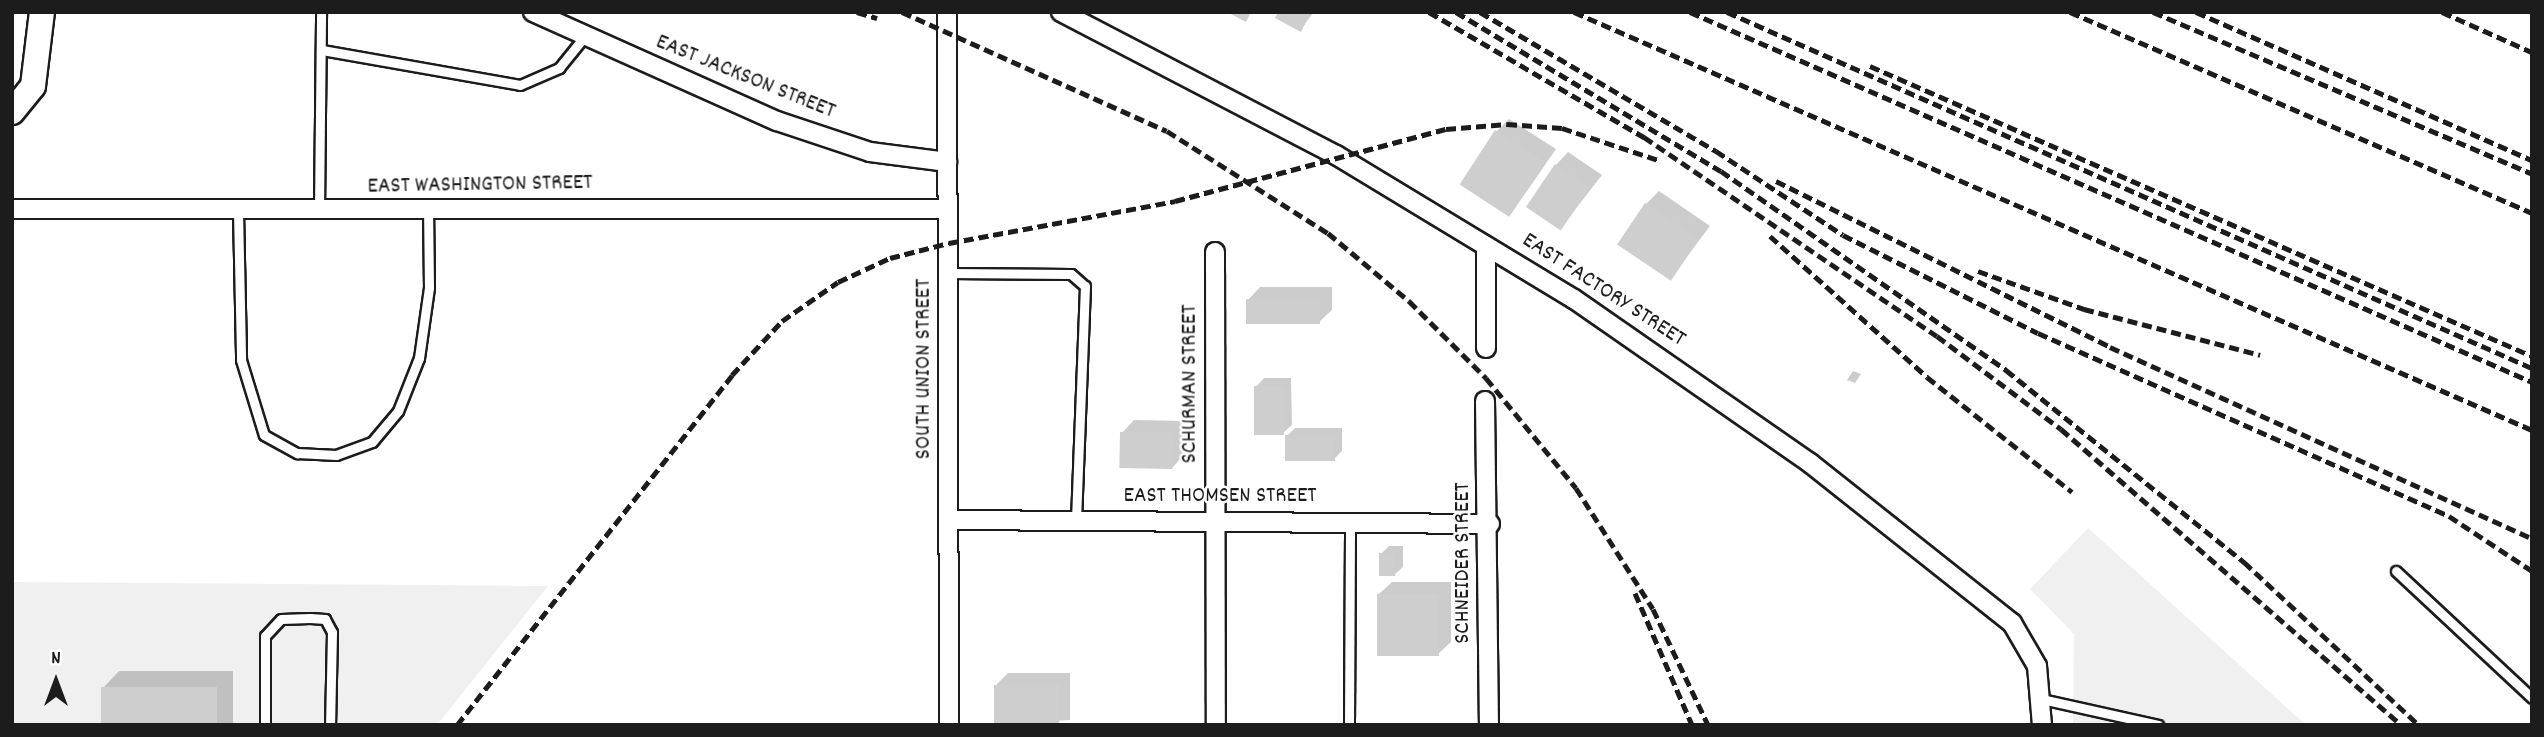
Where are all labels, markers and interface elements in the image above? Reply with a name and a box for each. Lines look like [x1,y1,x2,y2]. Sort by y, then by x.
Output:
street label: EAST JACKSON STREET [651,29,839,127]
street label: EAST WASHINGTON STREET [367,170,593,202]
street label: EAST FACTORY STREET [1516,228,1690,354]
street label: SOUTH UNION STREET [911,279,939,459]
street label: SCHURMAN STREET [1177,305,1205,463]
street label: SCHNEIDER STREET [1450,482,1478,644]
street label: EAST THOMSEN STREET [1123,483,1317,511]
north arrow [21,646,91,716]
text: N [51,646,61,673]

